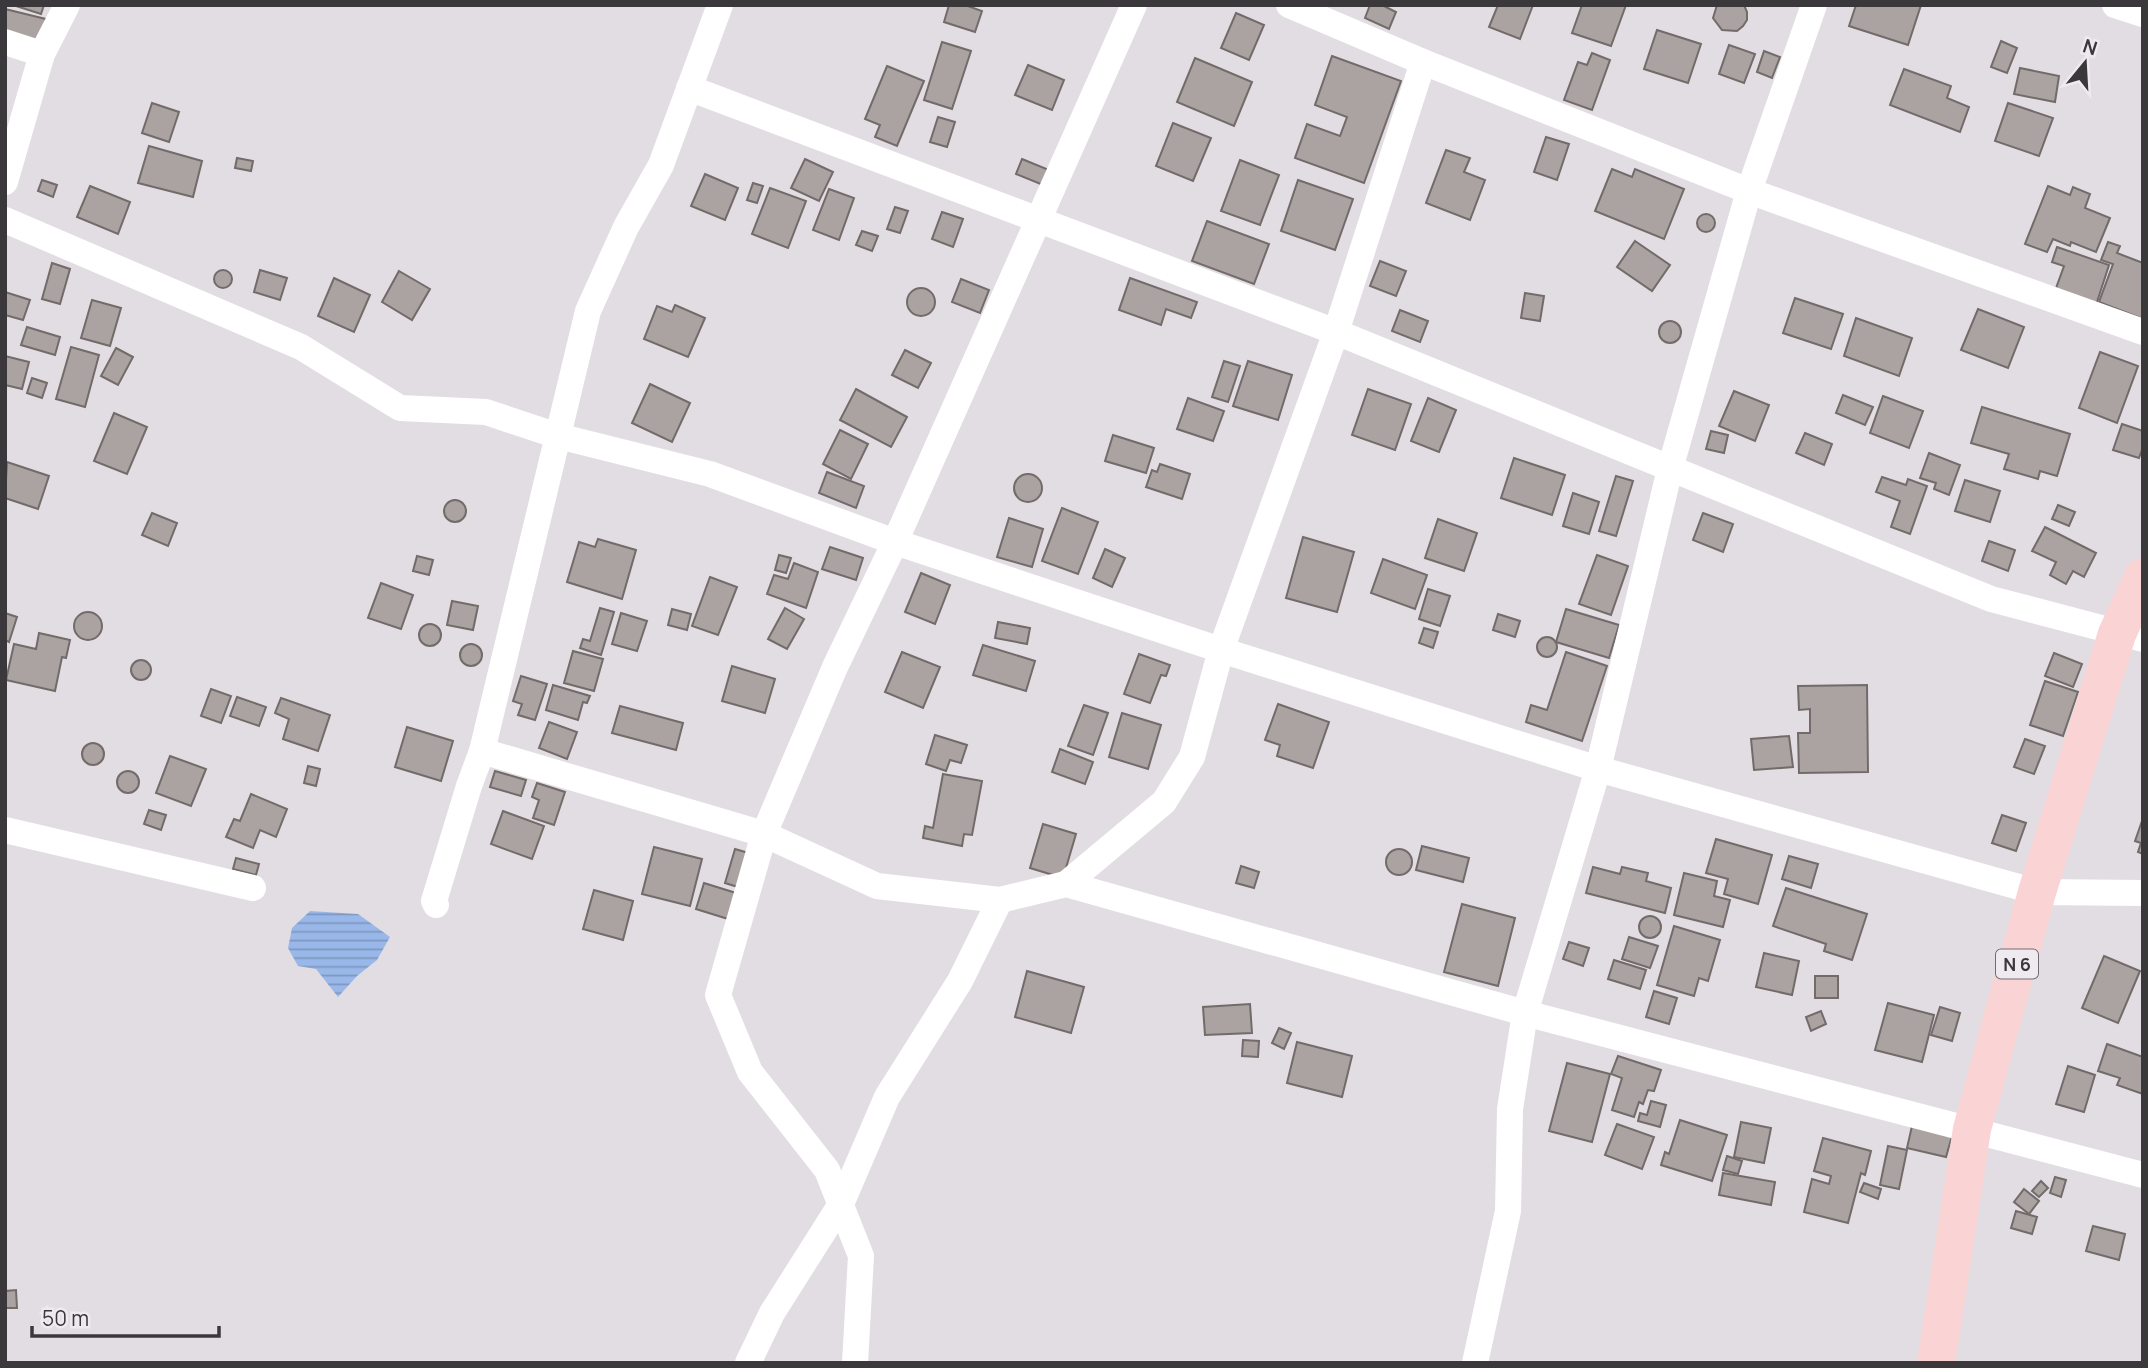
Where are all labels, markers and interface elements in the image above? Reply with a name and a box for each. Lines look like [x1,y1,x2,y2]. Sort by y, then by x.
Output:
north arrow [2050,28,2120,98]
text: N [2080,32,2101,61]
road number: N 6 [1996,950,2038,979]
scale bar [32,1294,219,1338]
text: 50 m [42,1304,89,1332]

